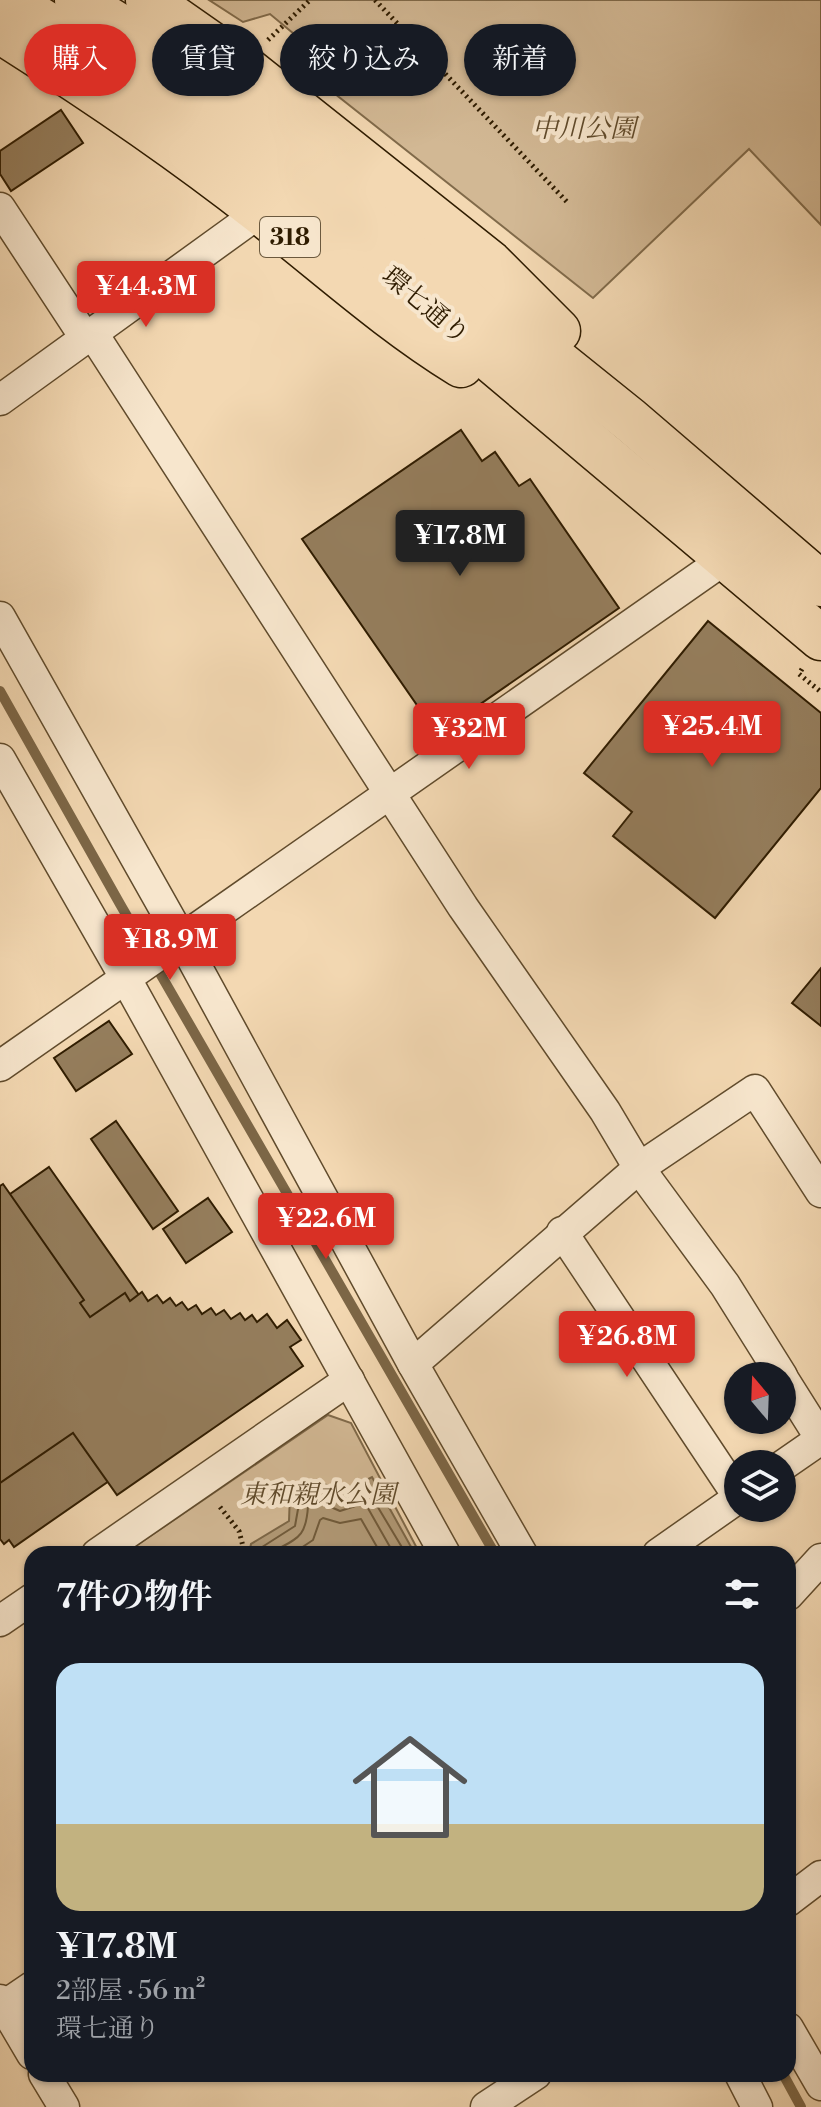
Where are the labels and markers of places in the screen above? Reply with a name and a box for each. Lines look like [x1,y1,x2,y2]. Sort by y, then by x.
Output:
pin: ¥44.3M [81,261,211,329]
pin: ¥17.8M [395,510,525,578]
pin: ¥25.4M [647,701,777,769]
pin: ¥32M [422,703,516,771]
pin: ¥18.9M [105,914,235,982]
pin: ¥22.6M [261,1193,391,1261]
pin: ¥26.8M [562,1311,692,1379]

